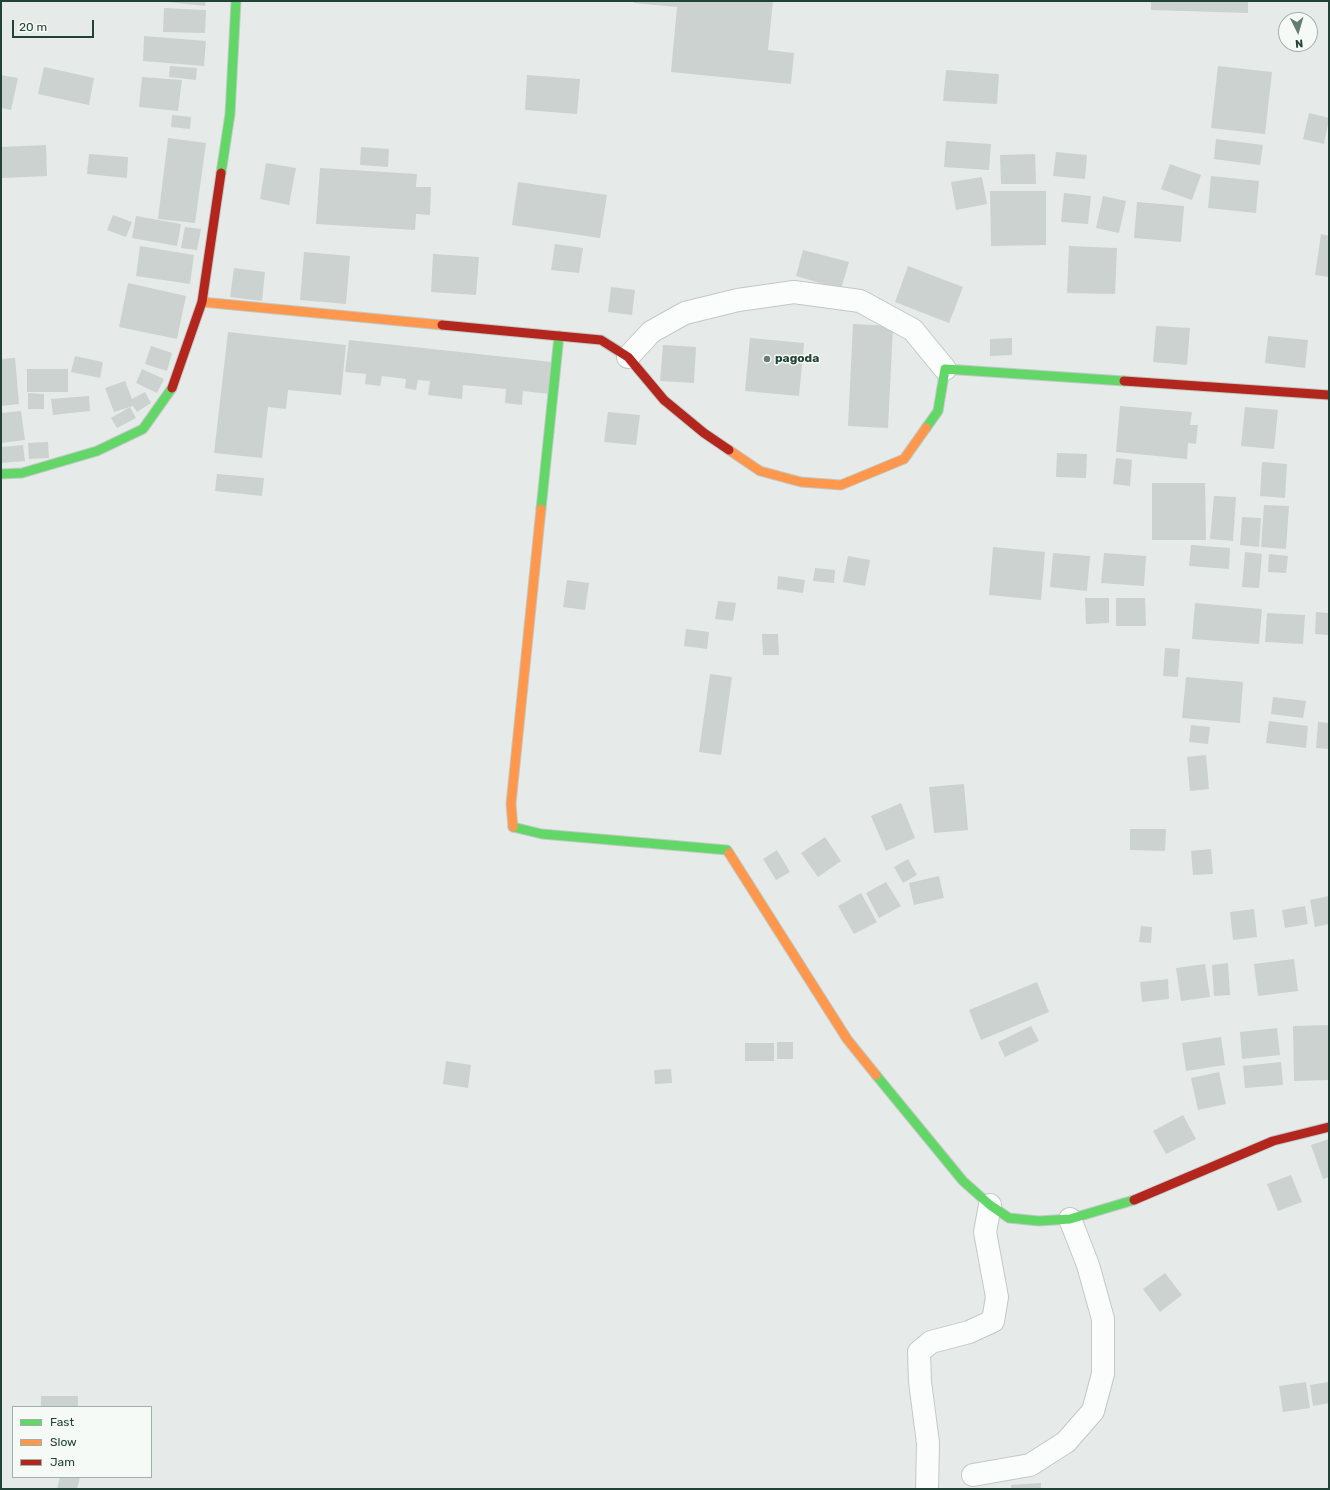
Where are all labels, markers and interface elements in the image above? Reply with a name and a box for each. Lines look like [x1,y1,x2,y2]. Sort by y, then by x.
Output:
scale bar [14,12,96,38]
north arrow [1278,12,1318,52]
text: 20 m [19,20,47,34]
text: N [1294,37,1304,50]
place label: pagoda [775,352,819,366]
marker: pagoda [762,354,772,364]
legend [12,1406,152,1478]
text: Fast [50,1415,74,1429]
text: Slow [50,1435,77,1449]
text: Jam [50,1455,75,1469]

